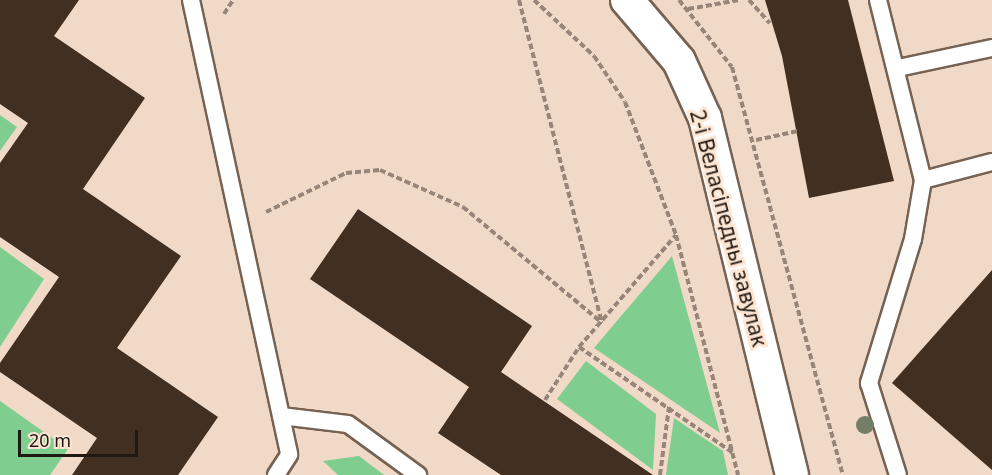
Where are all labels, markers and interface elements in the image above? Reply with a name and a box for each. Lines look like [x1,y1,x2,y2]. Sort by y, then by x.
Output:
street label: 2-і Веласіпедны завулак [685,107,773,349]
scale bar [21,418,141,456]
text: 20 m [29,428,71,452]

